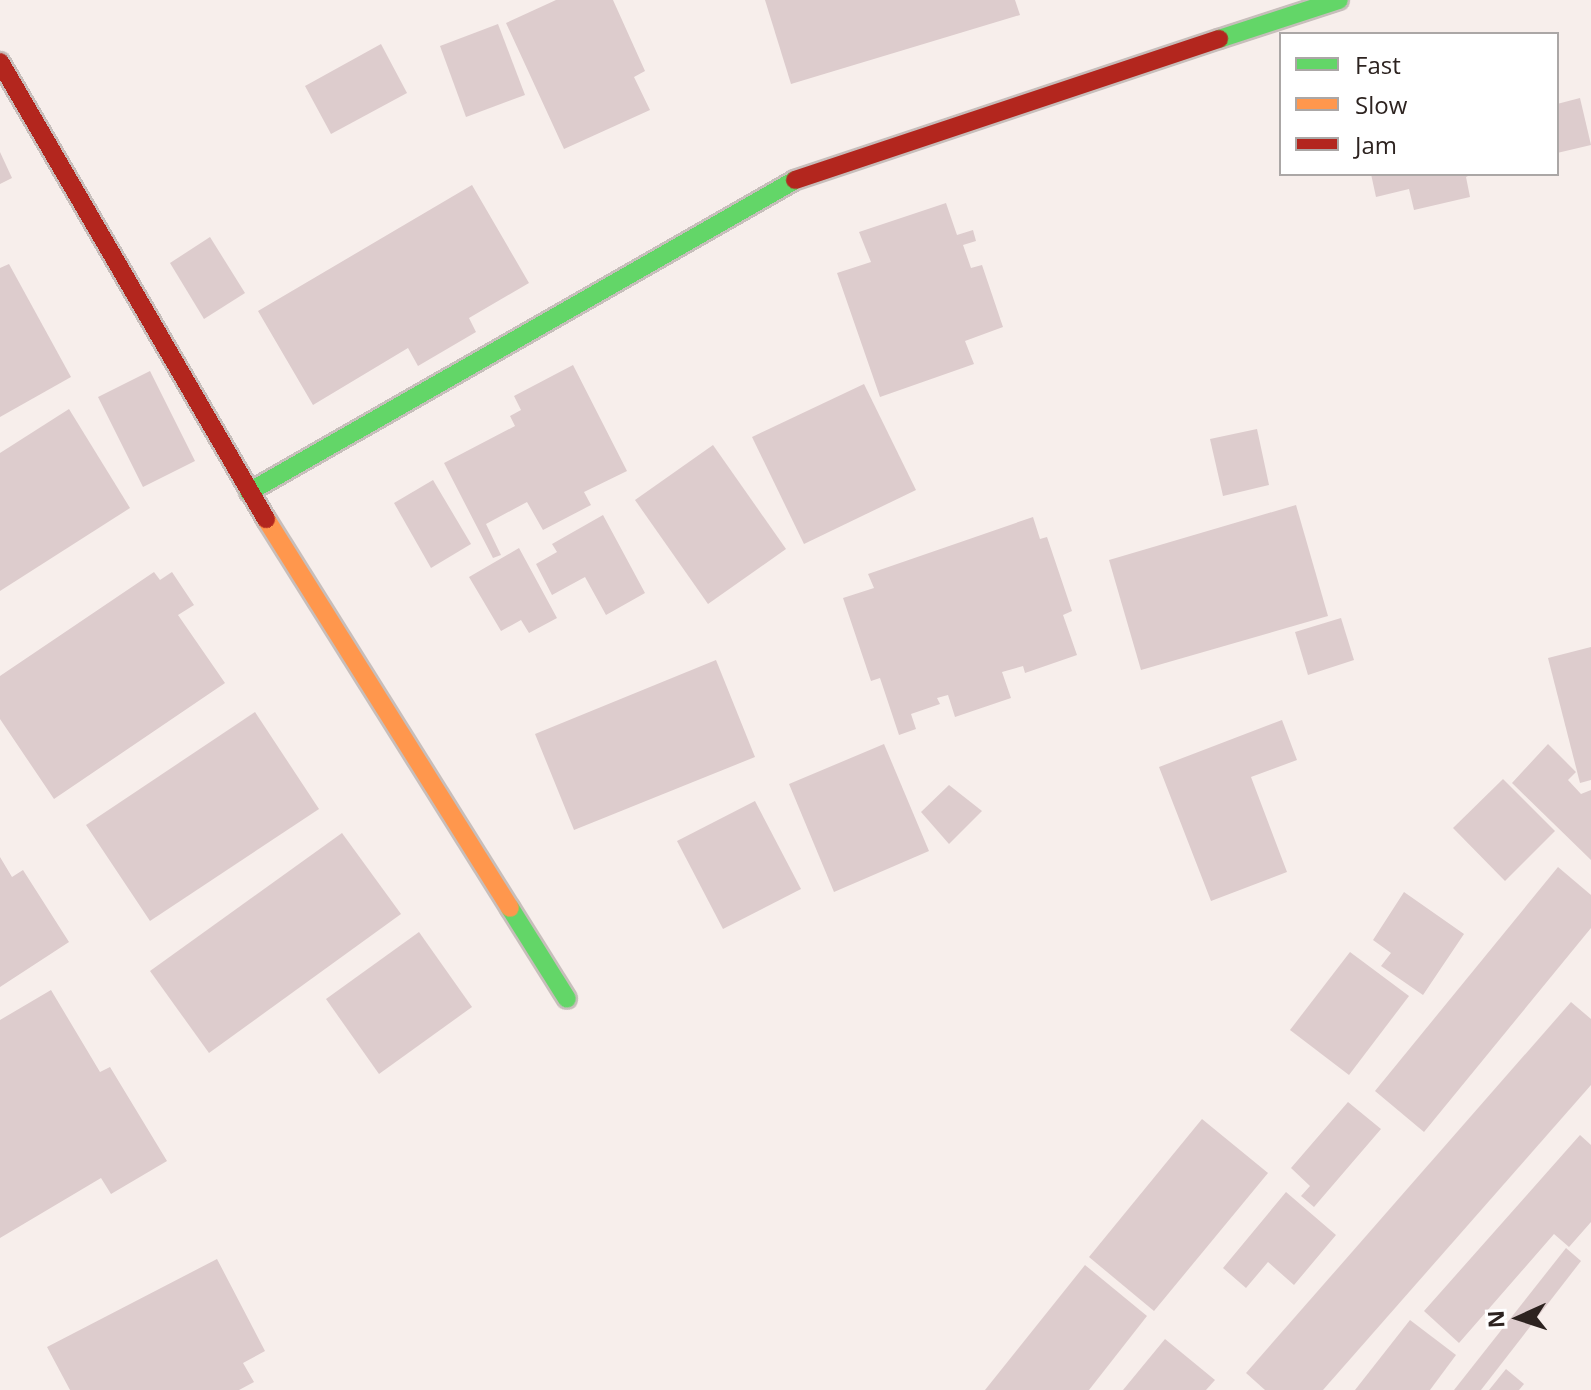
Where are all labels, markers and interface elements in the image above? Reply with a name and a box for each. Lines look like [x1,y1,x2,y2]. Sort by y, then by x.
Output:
legend [1279,32,1559,176]
text: Fast [1355,48,1401,81]
text: Slow [1355,88,1407,121]
text: Jam [1355,128,1397,161]
north arrow [1479,1278,1559,1358]
text: N [1480,1310,1510,1329]

